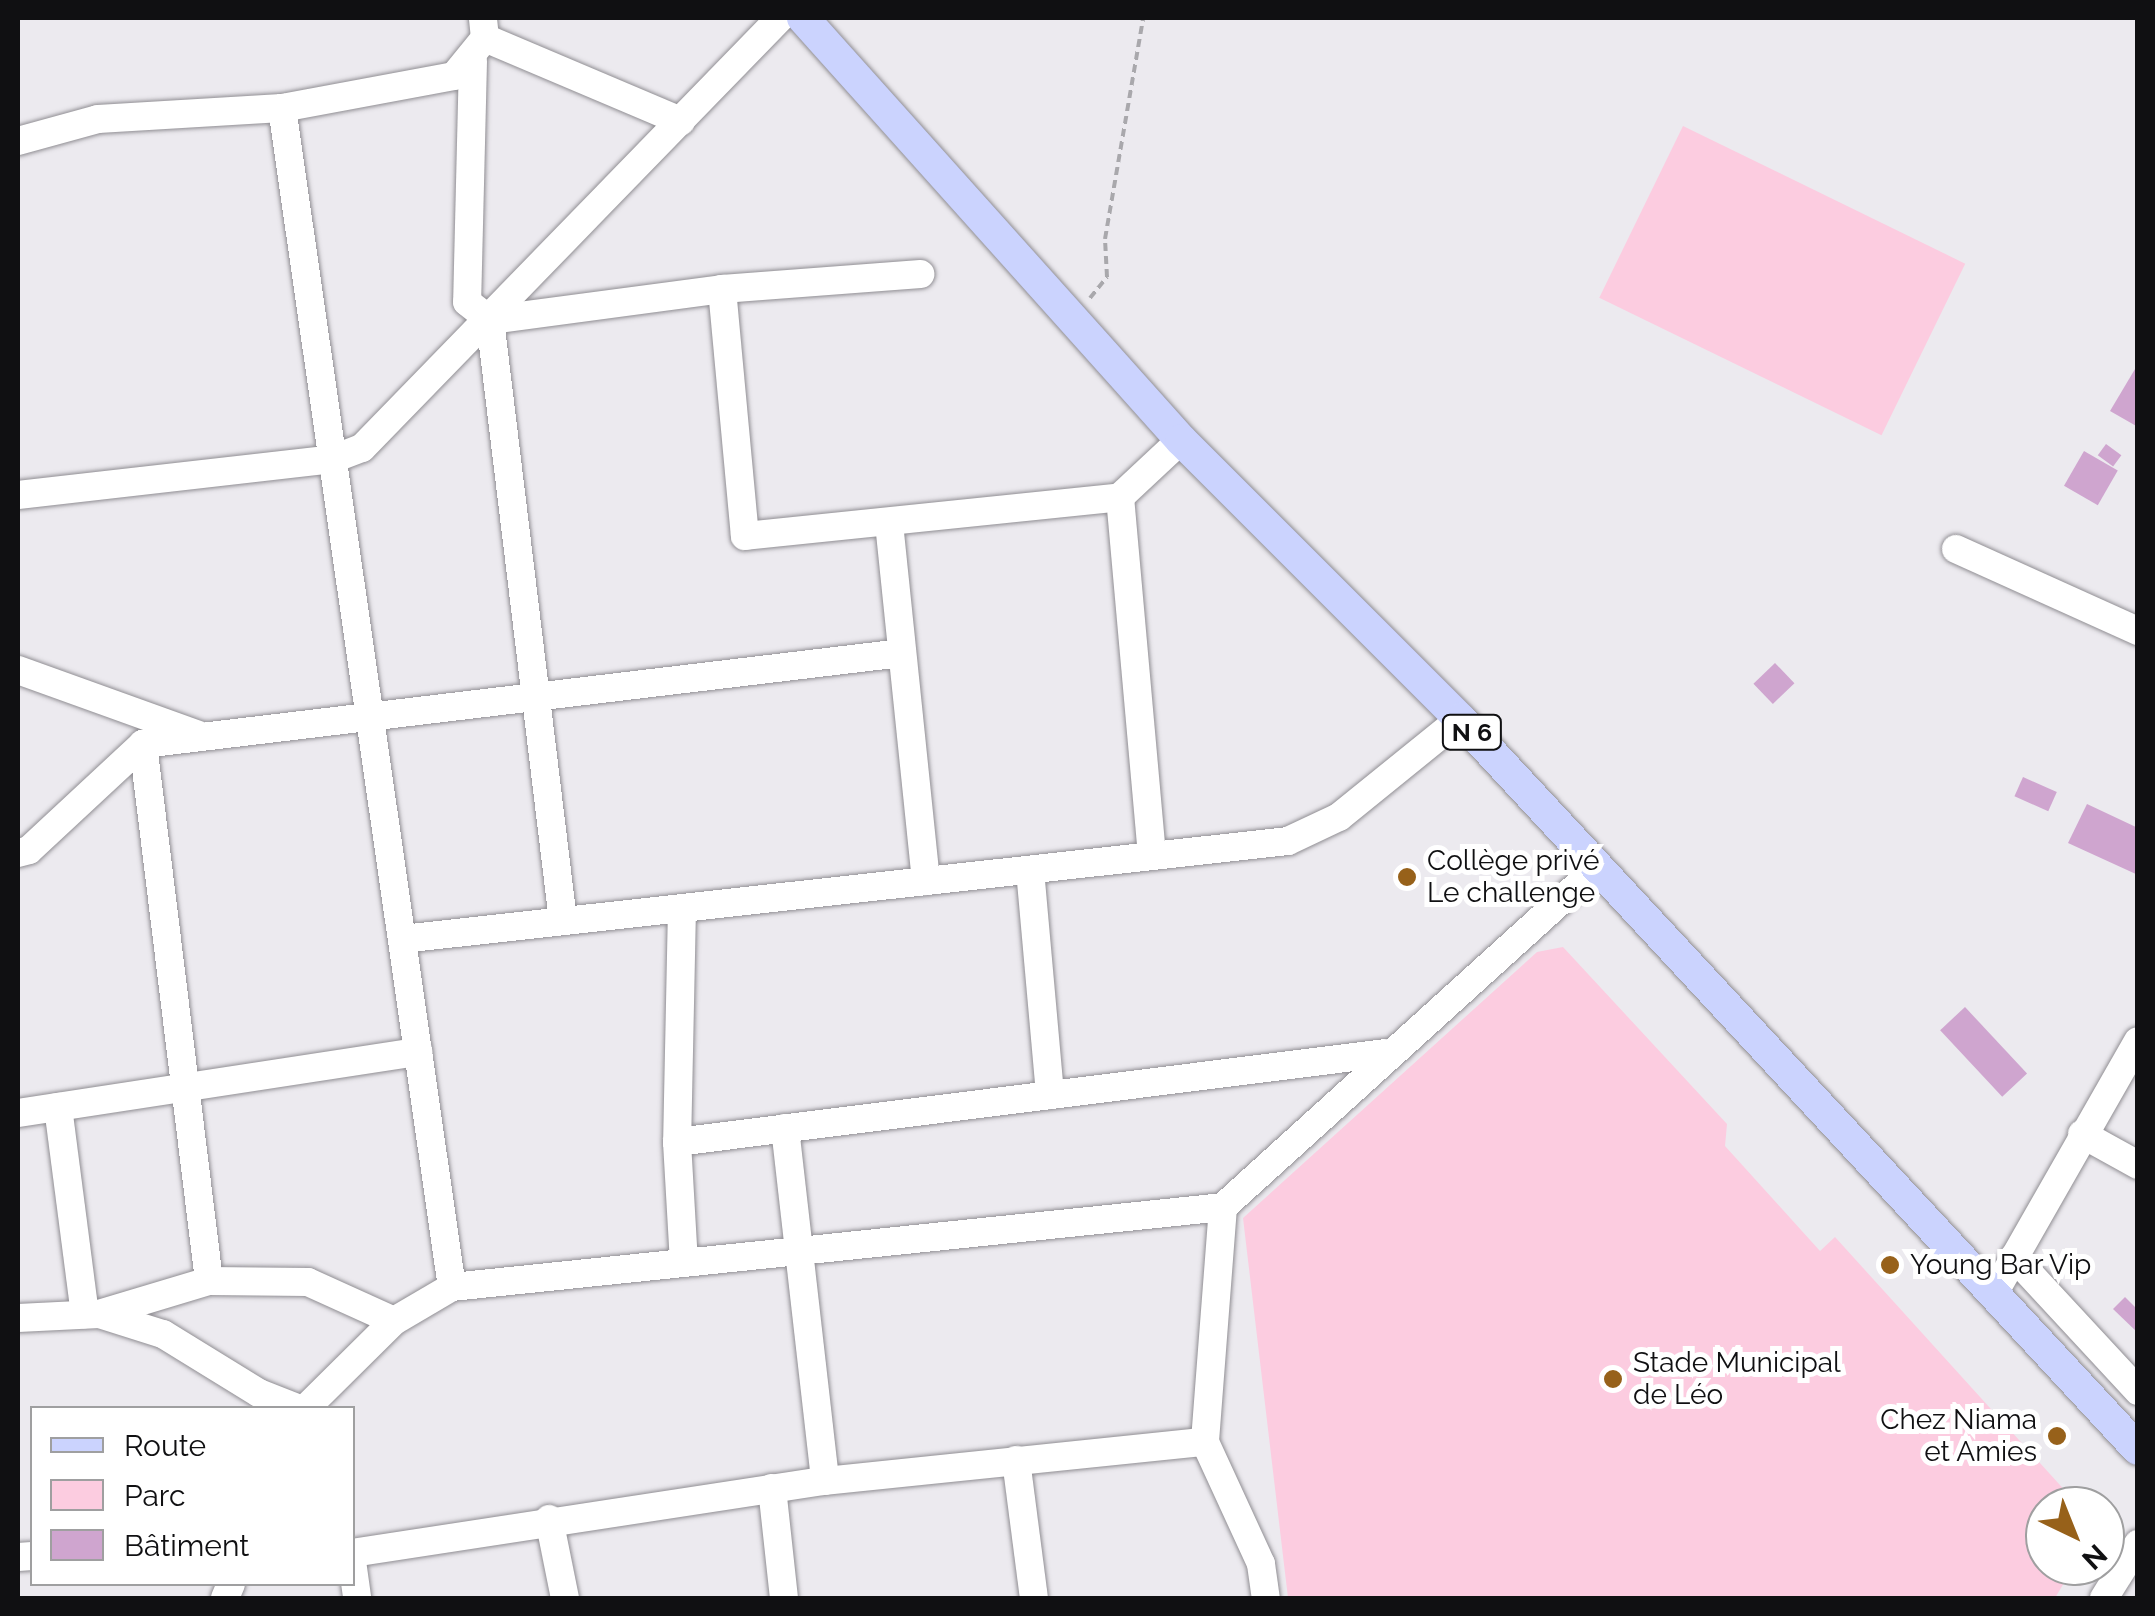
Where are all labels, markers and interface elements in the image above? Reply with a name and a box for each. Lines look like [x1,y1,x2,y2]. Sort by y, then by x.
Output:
road number: N 6 [1440,712,1504,752]
place label: Collège privé Le challenge [1427,844,1599,910]
marker: Collège privé Le challenge [1396,866,1418,888]
place label: Young Bar Vip [1910,1248,2093,1282]
marker: Young Bar Vip [1879,1254,1901,1276]
place label: Stade Municipal de Léo [1633,1346,1841,1412]
marker: Stade Municipal de Léo [1602,1368,1624,1390]
place label: Chez Niama et Amies [1880,1403,2037,1469]
legend [30,1406,355,1586]
marker: Chez Niama et Amies [2046,1425,2068,1447]
text: Route [124,1428,206,1463]
text: Parc [124,1478,185,1513]
north arrow [2025,1486,2125,1586]
text: Bâtiment [124,1528,249,1563]
text: N [2075,1537,2114,1576]

